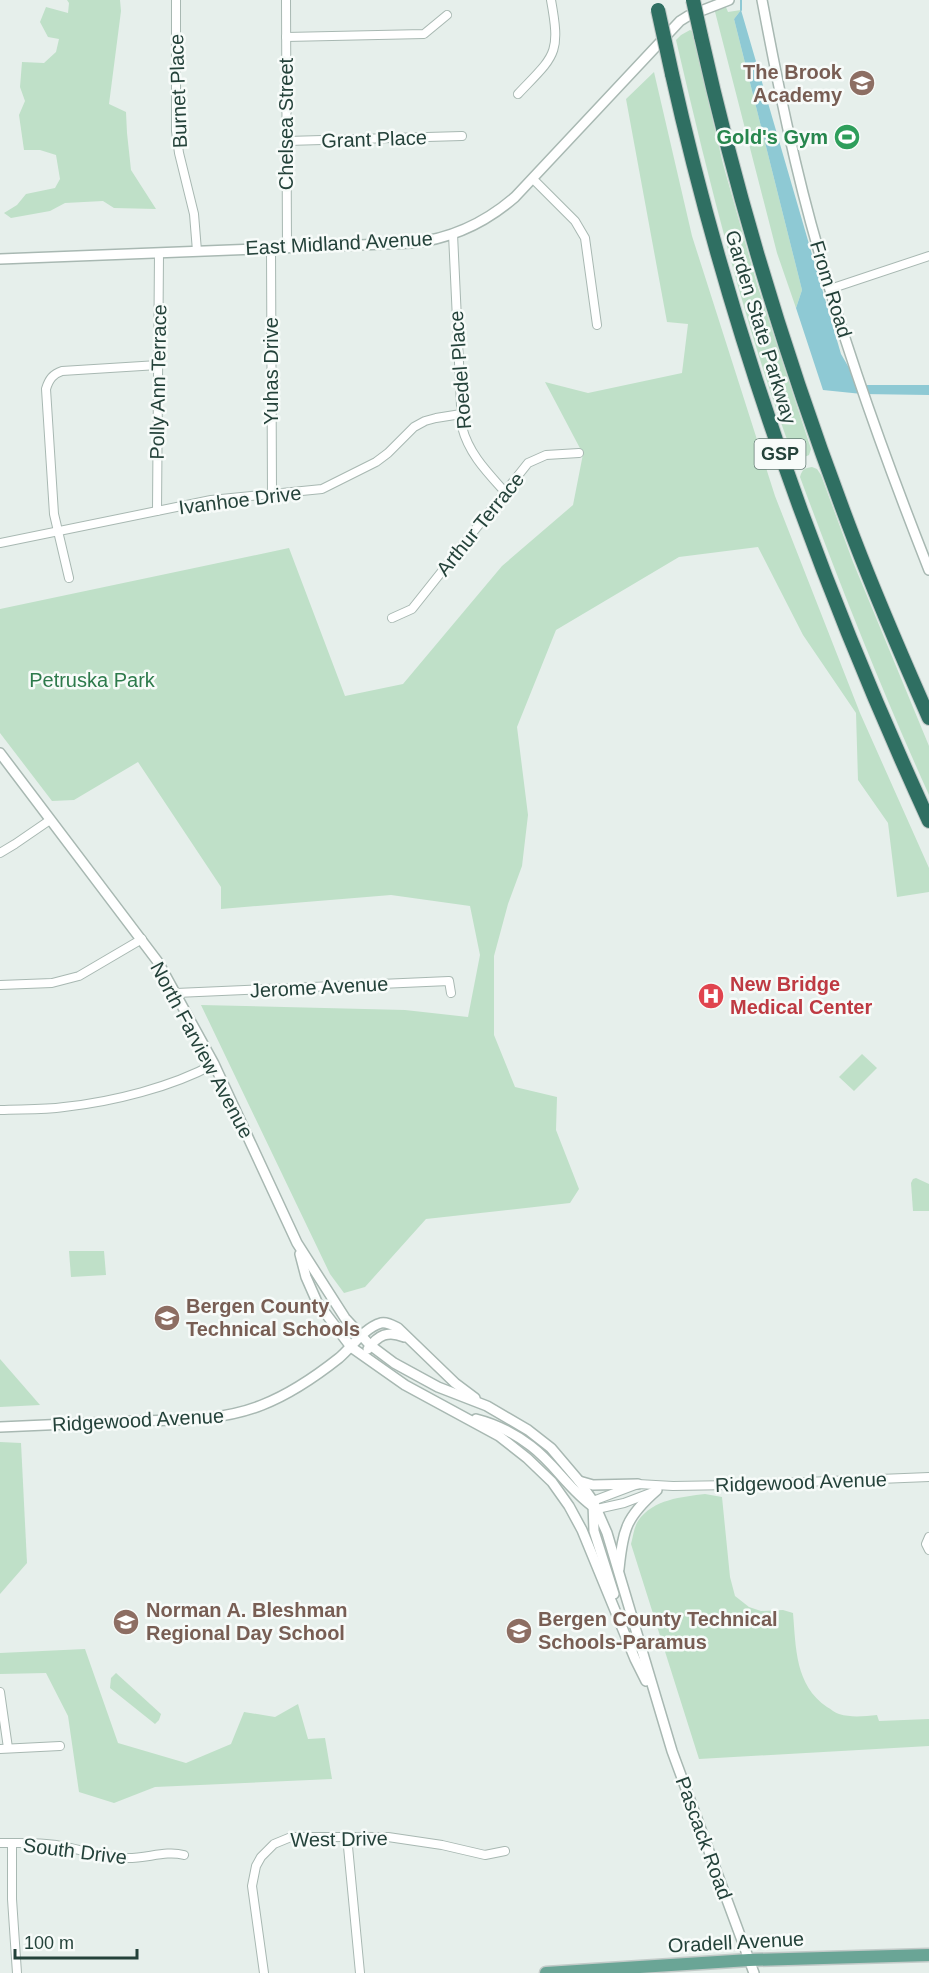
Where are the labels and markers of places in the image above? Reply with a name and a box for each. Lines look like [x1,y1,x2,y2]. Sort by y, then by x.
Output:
place label: The Brook Academy [743,61,843,106]
school or university icon: The Brook Academy [847,68,877,98]
sports icon: Gold's Gym [832,122,862,152]
place label: Gold's Gym [717,126,828,148]
place label: New Bridge Medical Center [730,973,872,1018]
hospital icon: New Bridge Medical Center [696,981,726,1011]
place label: Bergen County Technical Schools [186,1295,360,1340]
school or university icon: Bergen County Technical Schools [152,1303,182,1333]
place label: Norman A. Bleshman Regional Day School [146,1599,348,1644]
school or university icon: Norman A. Bleshman Regional Day School [111,1607,141,1637]
place label: Bergen County Technical Schools-Paramus [538,1608,778,1653]
school or university icon: Bergen County Technical Schools-Paramus [504,1616,534,1646]

